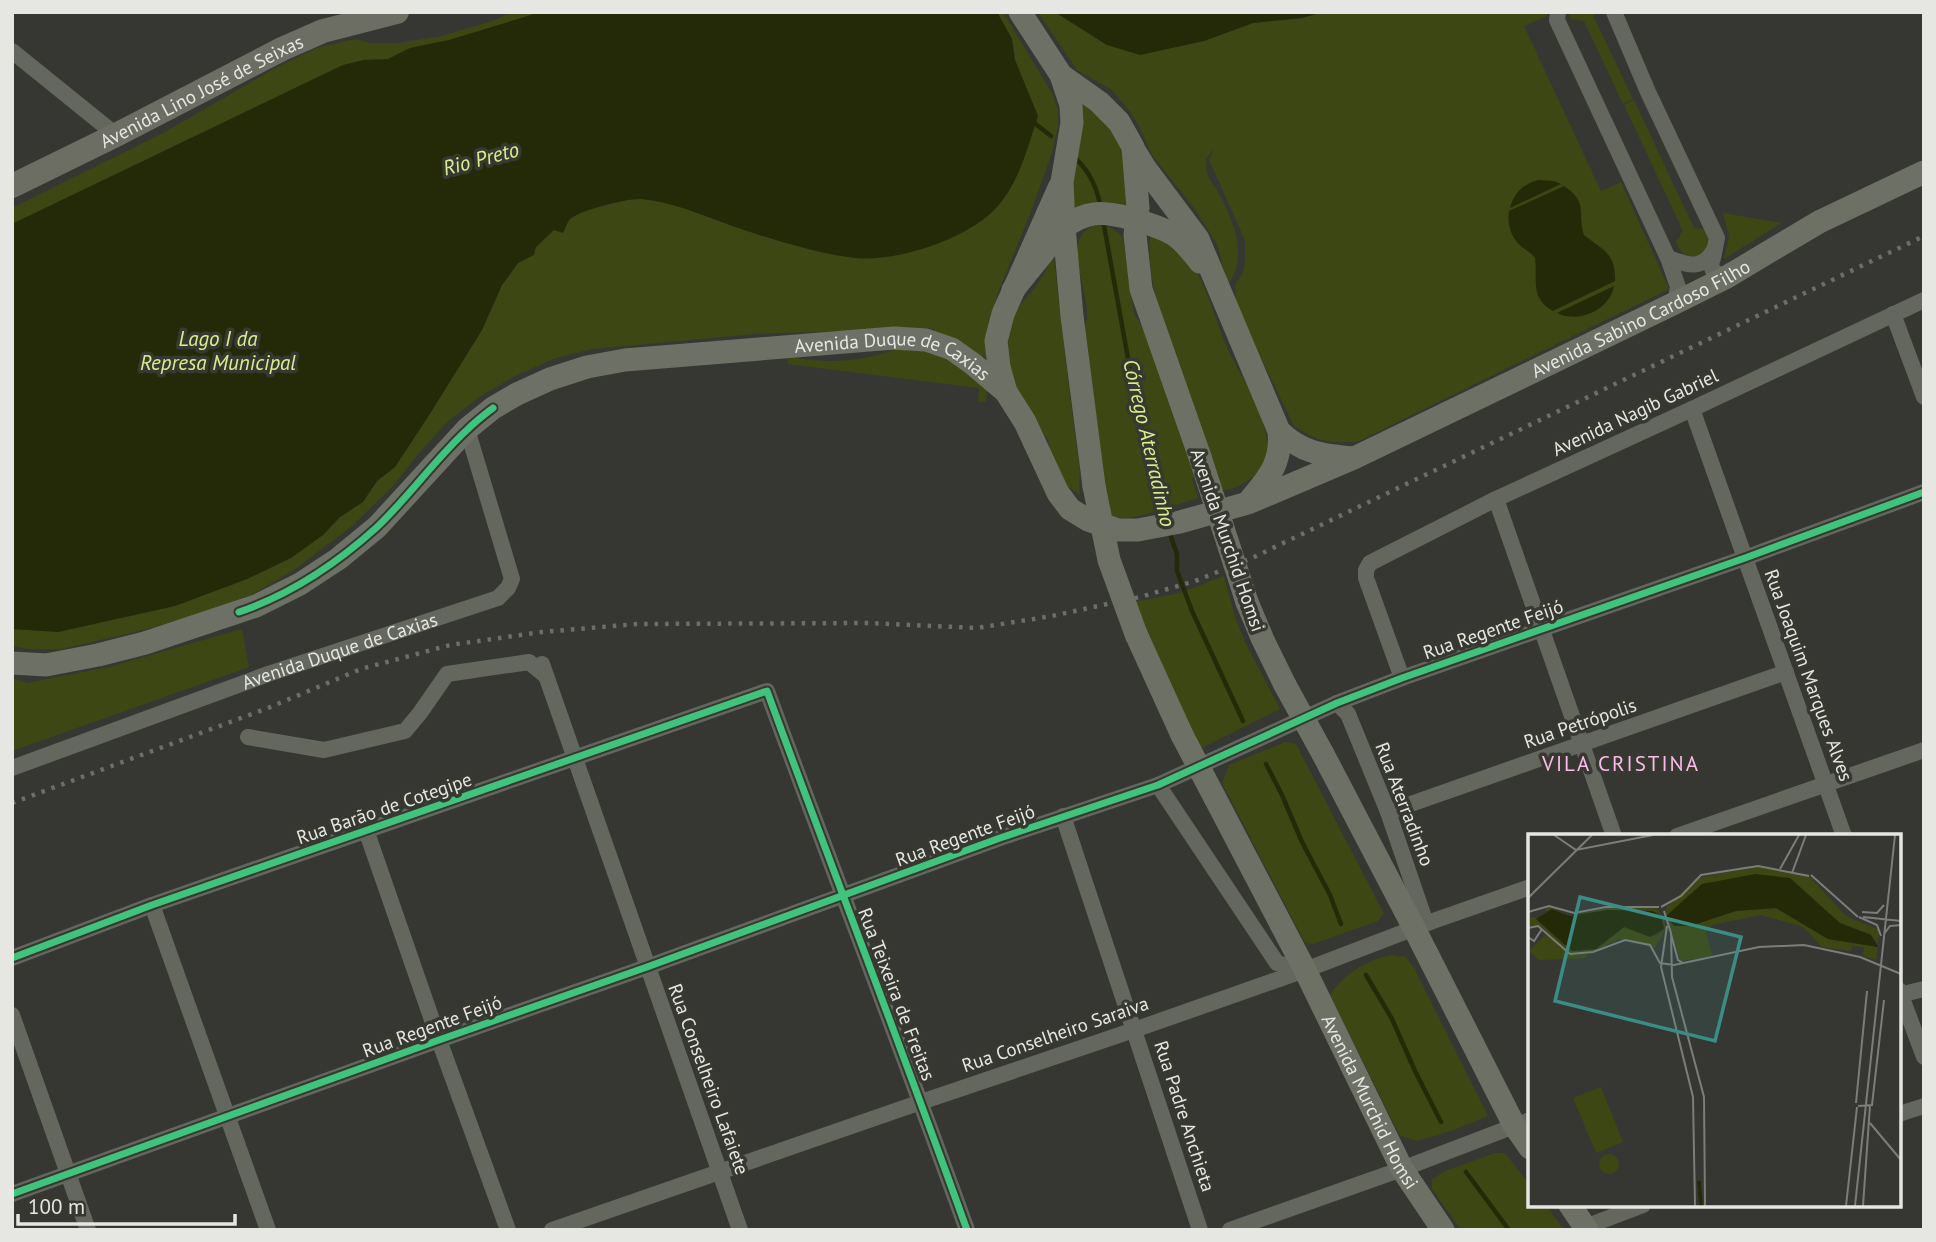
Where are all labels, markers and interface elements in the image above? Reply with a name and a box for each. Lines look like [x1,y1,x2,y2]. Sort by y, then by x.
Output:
street label: Avenida Lino José de Seixas [96,29,307,153]
water label: Rio Preto [440,135,522,182]
street label: Avenida Sabino Cardoso Filho [1527,254,1754,383]
water label: Lago I da Represa Municipal [140,325,296,376]
street label: Avenida Duque de Caxias [794,326,995,386]
water label: Córrego Aterradinho [1117,357,1182,529]
street label: Avenida Nagib Gabriel [1548,363,1722,461]
street label: Avenida Murchid Homsi [1185,445,1271,635]
street label: Rua Joaquim Marques Alves [1759,566,1859,784]
street label: Rua Regente Feijó [1420,594,1566,664]
street label: Avenida Duque de Caxias [239,607,440,695]
street label: Rua Petrópolis [1520,693,1640,753]
street label: Rua Aterradinho [1370,739,1440,869]
district label: VILA CRISTINA [1541,750,1700,777]
street label: Rua Barão de Cotegipe [293,767,475,849]
street label: Rua Regente Feijó [892,799,1038,871]
inset map [1528,834,1901,1207]
street label: Rua Teixeira de Freitas [853,904,941,1084]
street label: Rua Conselheiro Lafaiete [663,980,755,1178]
street label: Rua Regente Feijó [359,990,505,1062]
street label: Rua Conselheiro Saraiva [959,991,1151,1077]
street label: Avenida Murchid Homsi [1317,1010,1424,1194]
street label: Rua Padre Anchieta [1149,1038,1221,1194]
scale bar [18,1182,234,1226]
text: 100 m [28,1193,85,1220]

